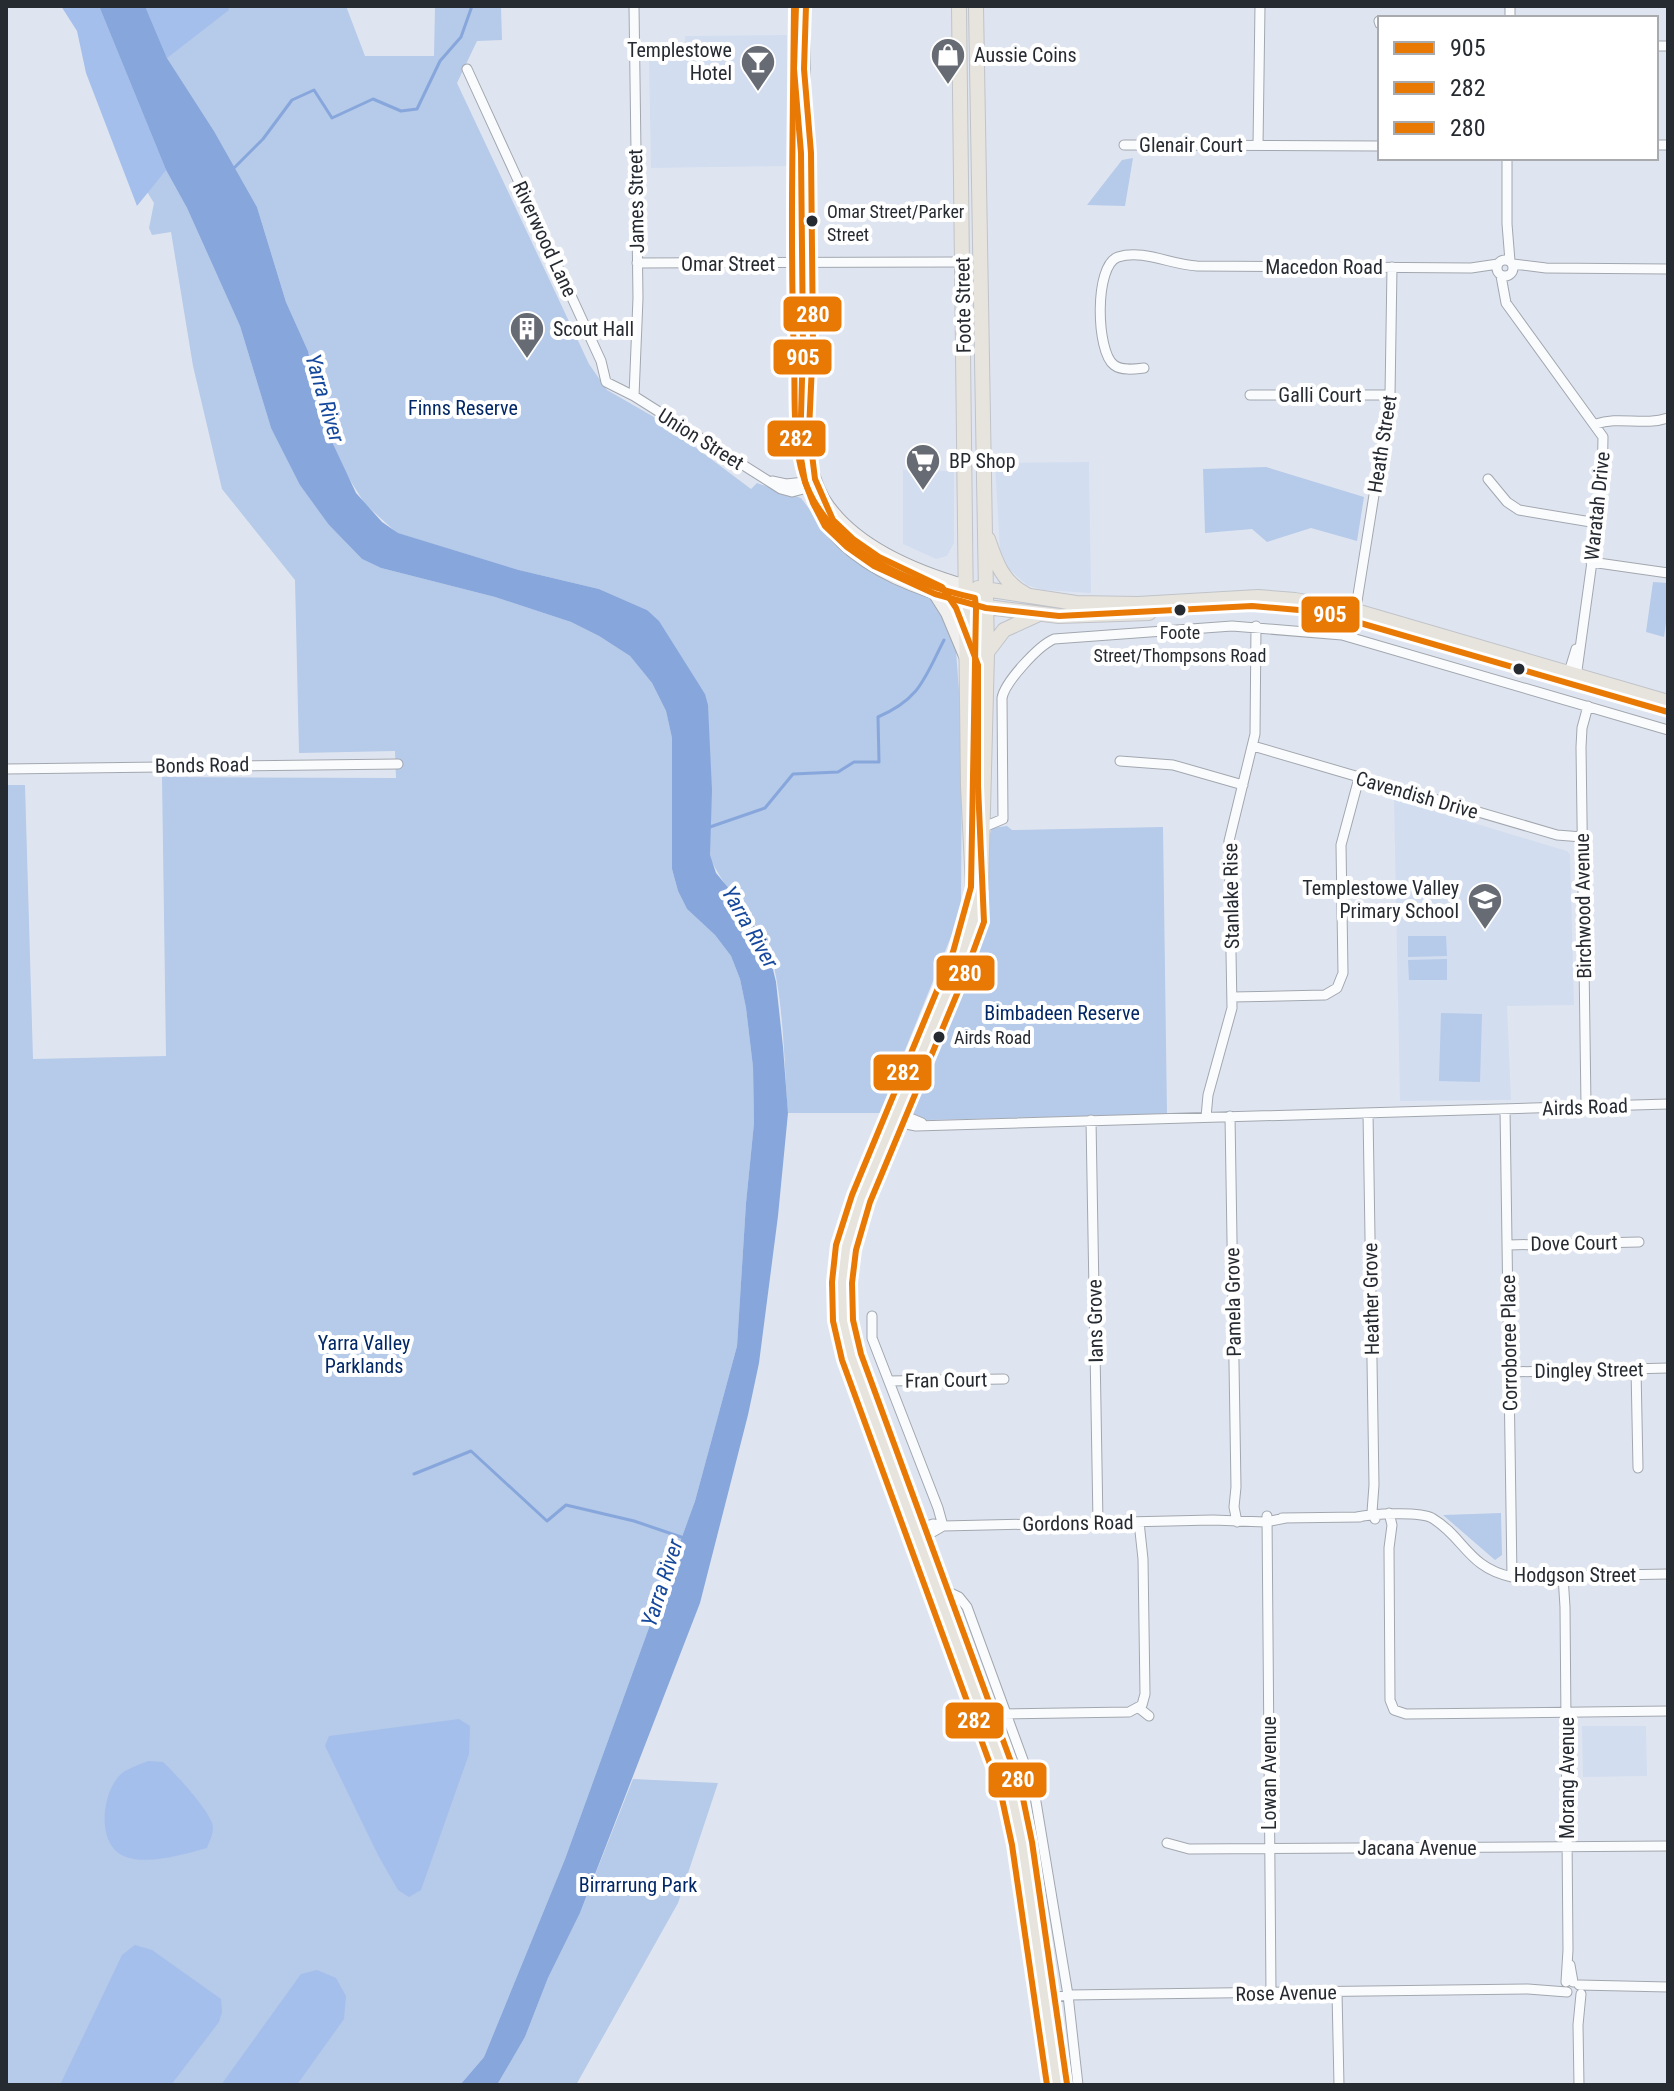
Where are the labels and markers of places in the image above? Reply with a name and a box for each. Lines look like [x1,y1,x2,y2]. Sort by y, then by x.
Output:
shop icon: Aussie Coins [929,36,967,86]
place label: Templestowe Hotel [627,38,732,85]
bar icon: Templestowe Hotel [739,43,777,93]
place label: Aussie Coins [974,43,1077,67]
place label: Omar Street/Parker Street [827,201,965,245]
marker: Omar Street/Parker Street [804,213,820,229]
building icon: Scout Hall [508,310,546,360]
place label: Scout Hall [553,317,634,341]
supermarket icon: BP Shop [904,442,942,492]
place label: BP Shop [949,449,1016,473]
marker: Foote Street/Thompsons Road [1172,602,1188,618]
place label: Foote Street/Thompsons Road [1094,622,1266,666]
unlabelled marker [1511,661,1527,677]
place label: Templestowe Valley Primary School [1302,876,1459,923]
school or university icon: Templestowe Valley Primary School [1466,881,1504,931]
place label: Airds Road [954,1027,1031,1048]
marker: Airds Road [931,1029,947,1045]

